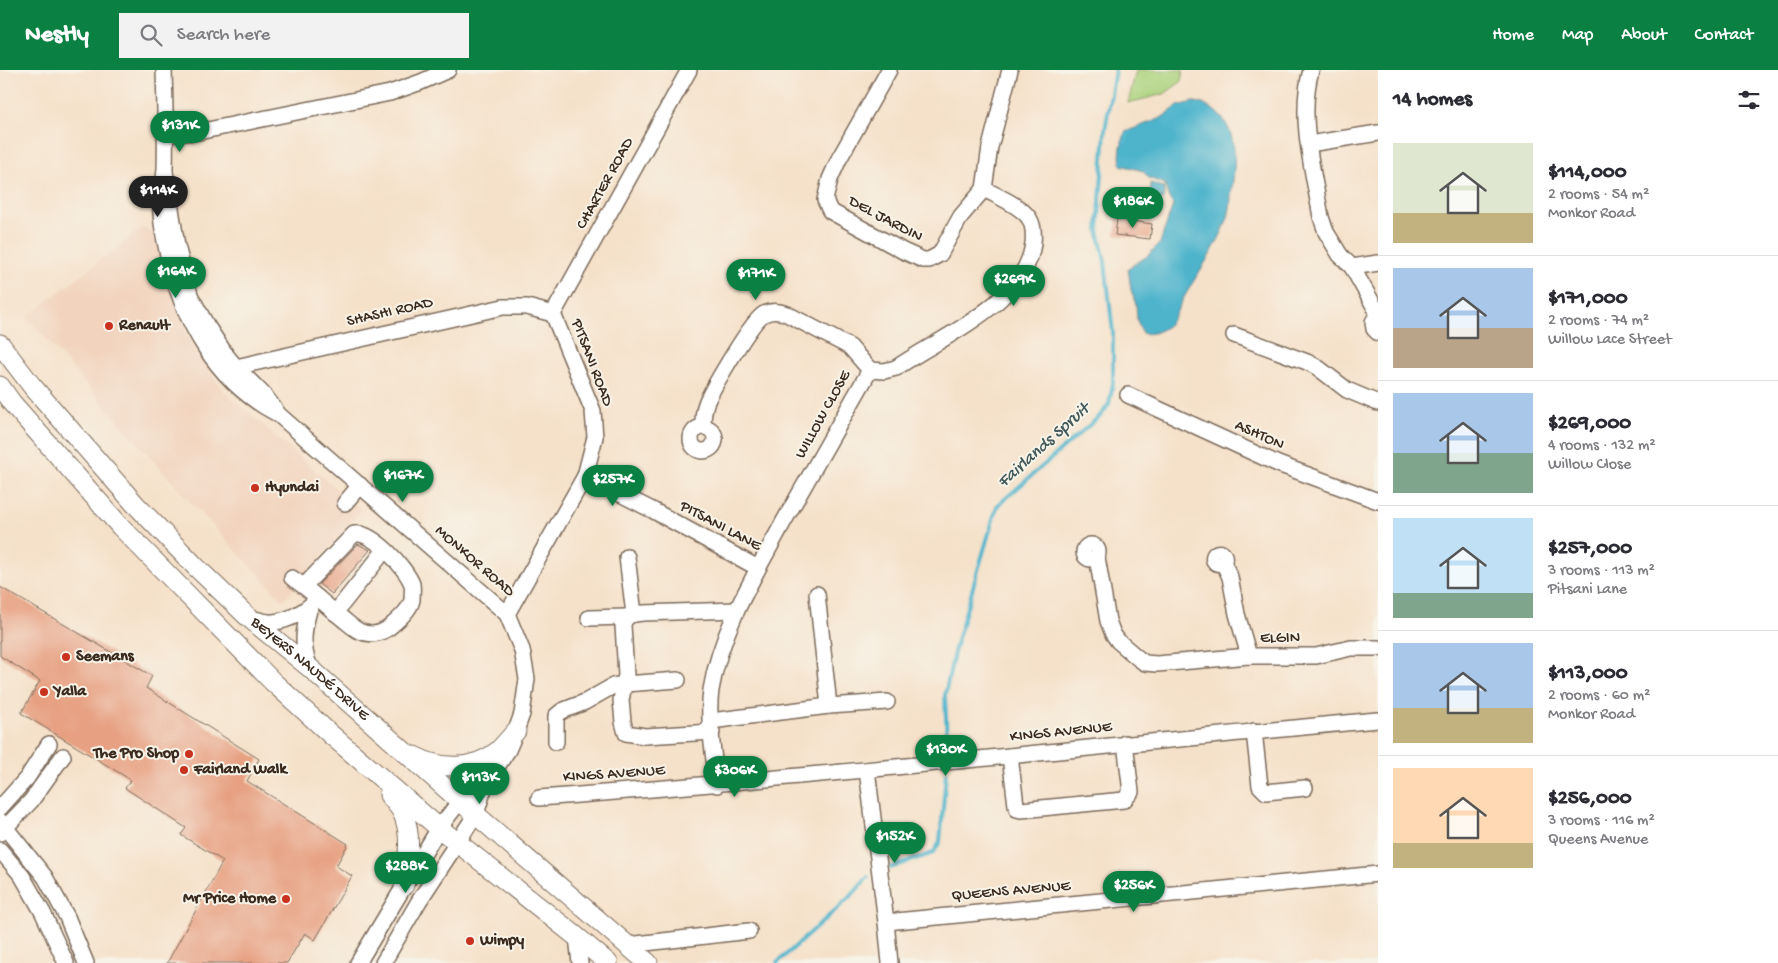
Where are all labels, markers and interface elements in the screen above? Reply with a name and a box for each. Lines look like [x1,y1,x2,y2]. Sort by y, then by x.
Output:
search box [119,13,469,58]
text: Nestly [25,21,89,50]
icon: search [137,21,165,49]
text: Search here [177,24,270,47]
text: Home [1492,25,1534,46]
text: Map [1562,25,1593,46]
text: About [1621,25,1667,46]
text: Contact [1695,25,1753,46]
icon: filters [1735,86,1763,114]
text: 14 homes [1393,88,1472,113]
pin: $131K [145,111,215,153]
text: $131K [161,117,199,136]
street label: CHARTER ROAD [573,134,639,233]
text: $114,000 [1548,161,1627,186]
icon: home [1433,163,1493,223]
pin: $114K [123,176,193,218]
text: $114K [140,182,176,201]
pin: $186K [1098,186,1168,229]
text: 2 rooms · 54 m² [1548,186,1649,205]
street label: DEL JARDIN [844,192,925,247]
text: $186K [1113,193,1153,212]
text: Monkor Road [1548,205,1635,224]
pin: $164K [141,256,211,299]
pin: $171K [721,258,791,301]
text: $164K [157,263,195,282]
pin: $269K [979,264,1049,307]
text: $171K [737,265,775,284]
text: $269K [994,271,1034,290]
text: $171,000 [1548,287,1628,312]
icon: home [1433,288,1493,348]
street label: SHASHI ROAD [345,294,436,332]
text: 2 rooms · 74 m² [1548,312,1649,331]
street label: PITSANI ROAD [565,316,616,410]
place label: Renault [118,317,171,336]
marker: Renault [103,320,115,332]
text: Willow Lace Street [1548,331,1672,350]
street label: WILLOW CLOSE [792,367,857,462]
water label: Fairlands Spruit [994,397,1097,493]
text: $269,000 [1548,412,1631,437]
icon: home [1433,413,1493,473]
street label: ASHTON [1231,417,1287,455]
text: 4 rooms · 132 m² [1548,437,1656,456]
text: Willow Close [1548,456,1631,475]
pin: $167K [368,460,438,503]
pin: $257K [578,464,648,507]
text: $167K [384,467,422,486]
text: $257K [593,471,633,490]
place label: Hyundai [265,479,319,498]
marker: Hyundai [249,482,261,494]
street label: PITSANI LANE [675,497,765,557]
street label: MONKOR ROAD [430,522,518,602]
text: $257,000 [1548,537,1632,562]
icon: home [1433,538,1493,598]
text: 3 rooms · 113 m² [1548,562,1655,581]
text: Pitsani Lane [1548,581,1627,600]
street label: BEYERS NAUDÉ DRIVE [246,613,374,726]
street label: ELGIN [1260,630,1300,649]
place label: Seemans [76,648,135,667]
marker: Seemans [60,651,72,663]
text: $113,000 [1548,662,1628,687]
icon: home [1433,663,1493,723]
place label: Yalla [52,683,87,702]
marker: Yalla [38,686,50,698]
text: 2 rooms · 60 m² [1548,687,1650,706]
text: Monkor Road [1548,706,1635,725]
street label: KINGS AVENUE [1009,718,1114,748]
pin: $130K [911,734,981,777]
text: $130K [926,741,966,760]
place label: The Pro Shop [91,745,179,764]
marker: The Pro Shop [183,748,195,760]
pin: $306K [700,756,770,798]
place label: Fairland Walk [193,761,288,780]
pin: $113K [445,762,515,805]
street label: KINGS AVENUE [562,762,667,788]
text: $306K [714,762,756,781]
marker: Fairland Walk [178,764,190,776]
text: $113K [461,769,499,788]
text: $256,000 [1548,787,1632,812]
icon: home [1433,788,1493,848]
text: 3 rooms · 116 m² [1548,812,1655,831]
pin: $152K [860,822,930,864]
text: $152K [876,828,914,847]
text: Queens Avenue [1548,831,1648,850]
pin: $288K [371,852,441,894]
text: $288K [385,858,427,877]
pin: $256K [1099,870,1169,913]
street label: QUEENS AVENUE [951,877,1072,907]
text: $256K [1114,877,1154,896]
place label: Mr Price Home [183,890,277,909]
marker: Mr Price Home [280,893,292,905]
place label: Wimpy [479,932,524,951]
marker: Wimpy [464,935,476,947]

